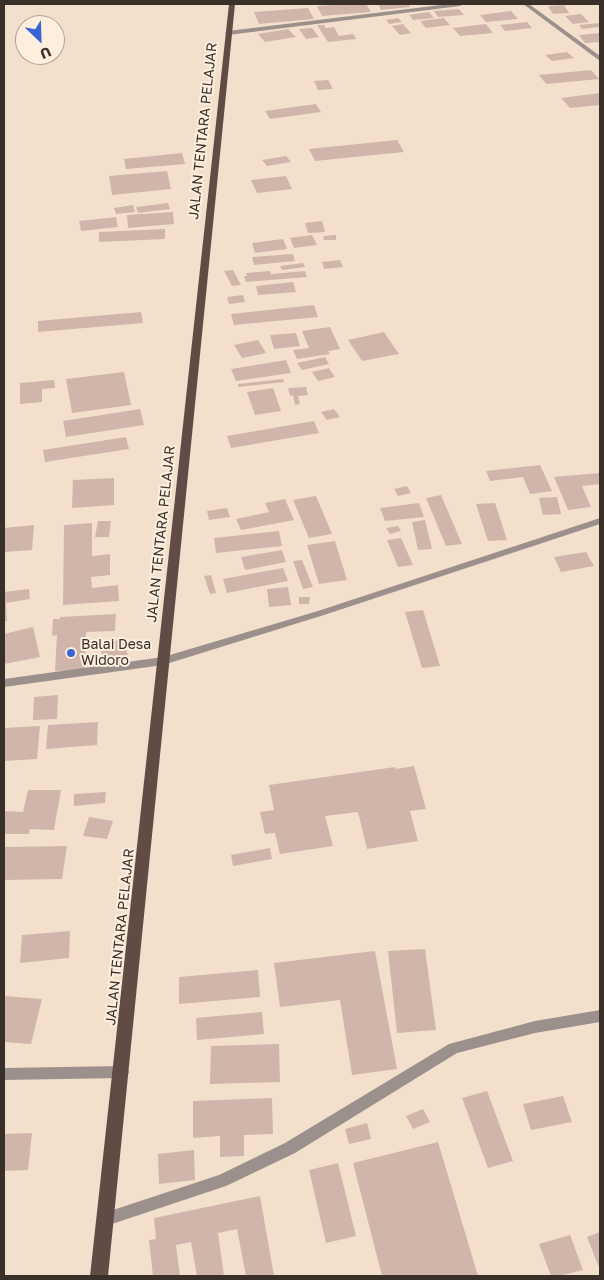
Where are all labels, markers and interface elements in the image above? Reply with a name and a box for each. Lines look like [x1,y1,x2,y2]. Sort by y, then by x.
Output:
north arrow [15,15,65,65]
street label: JALAN TENTARA PELAJAR [185,42,221,220]
text: U [38,43,54,63]
street label: JALAN TENTARA PELAJAR [143,445,179,623]
place label: Balai Desa Widoro [81,637,151,670]
marker: Balai Desa Widoro [65,647,77,659]
street label: JALAN TENTARA PELAJAR [102,848,138,1026]

